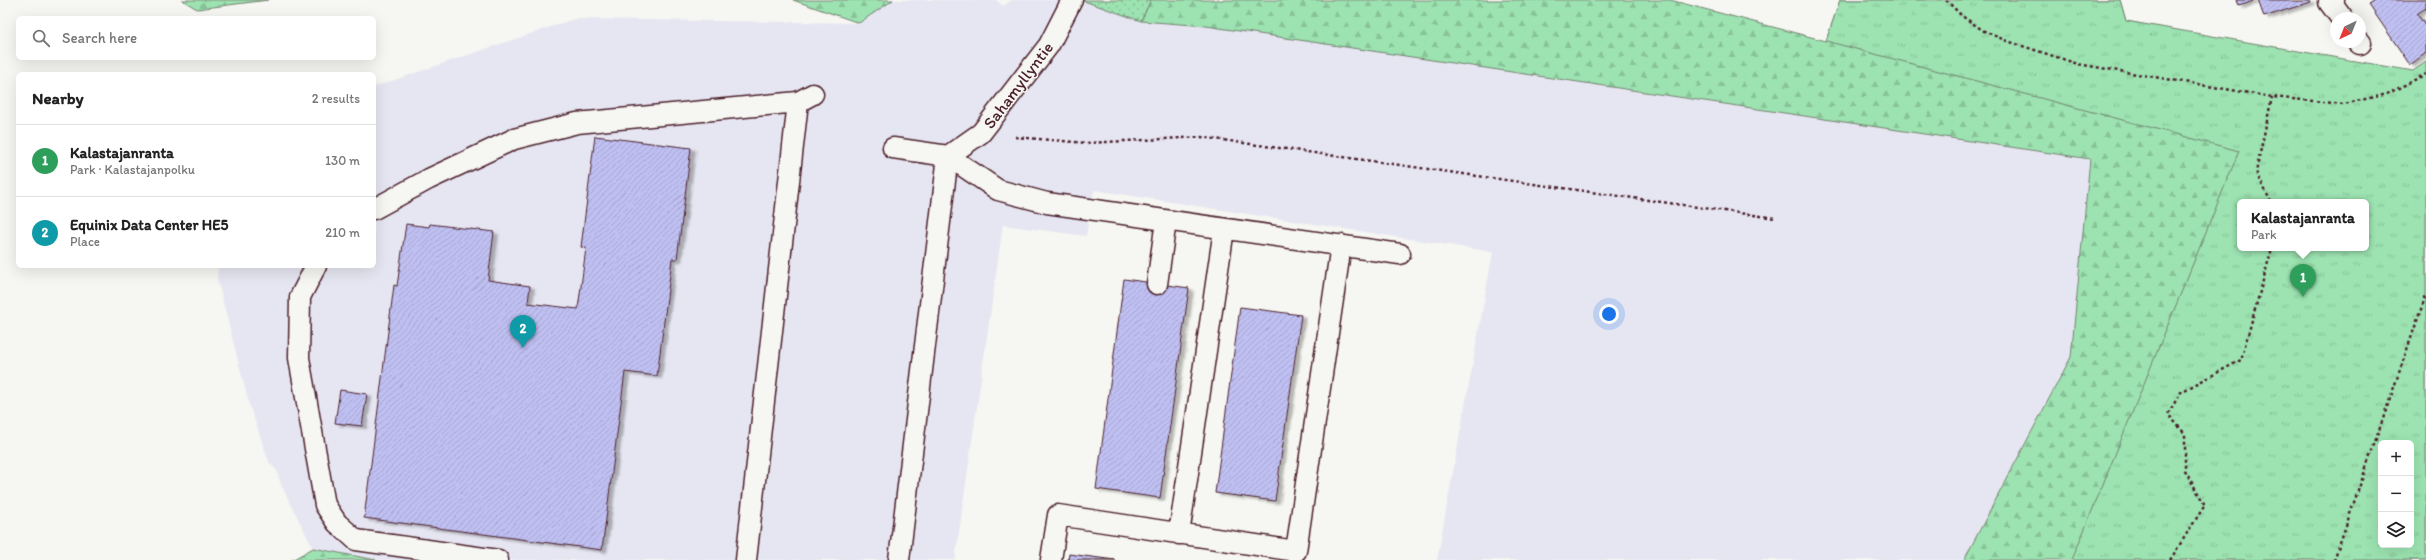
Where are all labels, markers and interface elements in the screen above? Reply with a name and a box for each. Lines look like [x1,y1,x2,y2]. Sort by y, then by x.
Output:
north arrow [2330,12,2366,48]
search box [16,16,376,60]
icon: search [30,27,52,49]
text: Search here [62,29,137,47]
street label: Sahamyllyntie [979,38,1057,132]
text: Nearby [32,88,84,108]
text: 2 results [312,91,360,106]
text: Kalastajanranta [70,144,174,162]
text: 1 [42,153,48,168]
text: 130 m [325,153,360,168]
text: Park · Kalastajanpolku [70,162,195,177]
popup [2237,199,2369,251]
text: Kalastajanranta [2251,209,2355,227]
text: Equinix Data Center HE5 [70,216,228,234]
text: 2 [42,225,48,240]
text: 210 m [325,225,360,240]
text: Park [2251,227,2277,242]
text: Place [70,234,100,249]
pin: 1 [2290,264,2316,297]
your location [1599,304,1619,324]
pin: 2 [510,315,536,348]
map controls [2378,440,2414,548]
button: + [2378,440,2414,476]
button: − [2378,476,2414,512]
button: layers [2378,512,2414,548]

